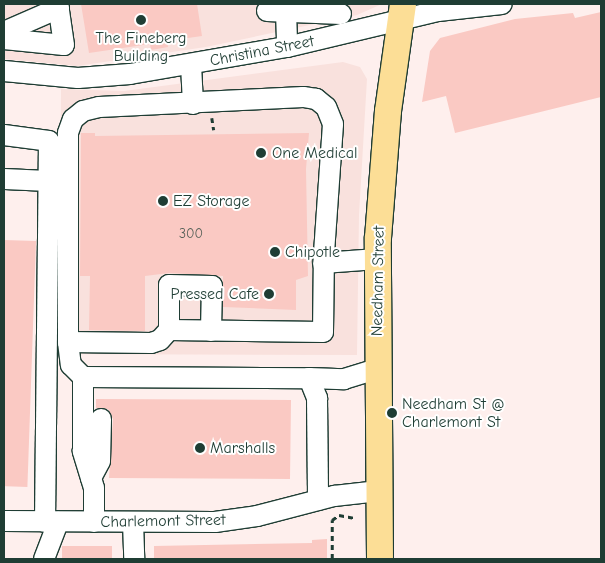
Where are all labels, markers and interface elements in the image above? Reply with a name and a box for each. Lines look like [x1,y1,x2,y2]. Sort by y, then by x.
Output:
marker: The Fineberg Building [135,14,147,26]
place label: The Fineberg Building [96,28,186,66]
street label: Christina Street [208,31,316,71]
place label: One Medical [272,143,358,163]
marker: One Medical [254,146,268,160]
place label: EZ Storage [173,191,250,211]
marker: EZ Storage [157,195,169,207]
house number: 300 [179,226,203,242]
street label: Needham Street [367,226,389,336]
place label: Chipotle [285,242,340,262]
marker: Chipotle [269,246,281,258]
place label: Pressed Cafe [171,284,259,304]
marker: Pressed Cafe [263,288,275,300]
place label: Needham St @ Charlemont St [402,394,505,432]
marker: Needham St @ Charlemont St [386,407,398,419]
place label: Marshalls [210,438,275,458]
marker: Marshalls [194,442,206,454]
street label: Charlemont Street [100,510,226,532]

